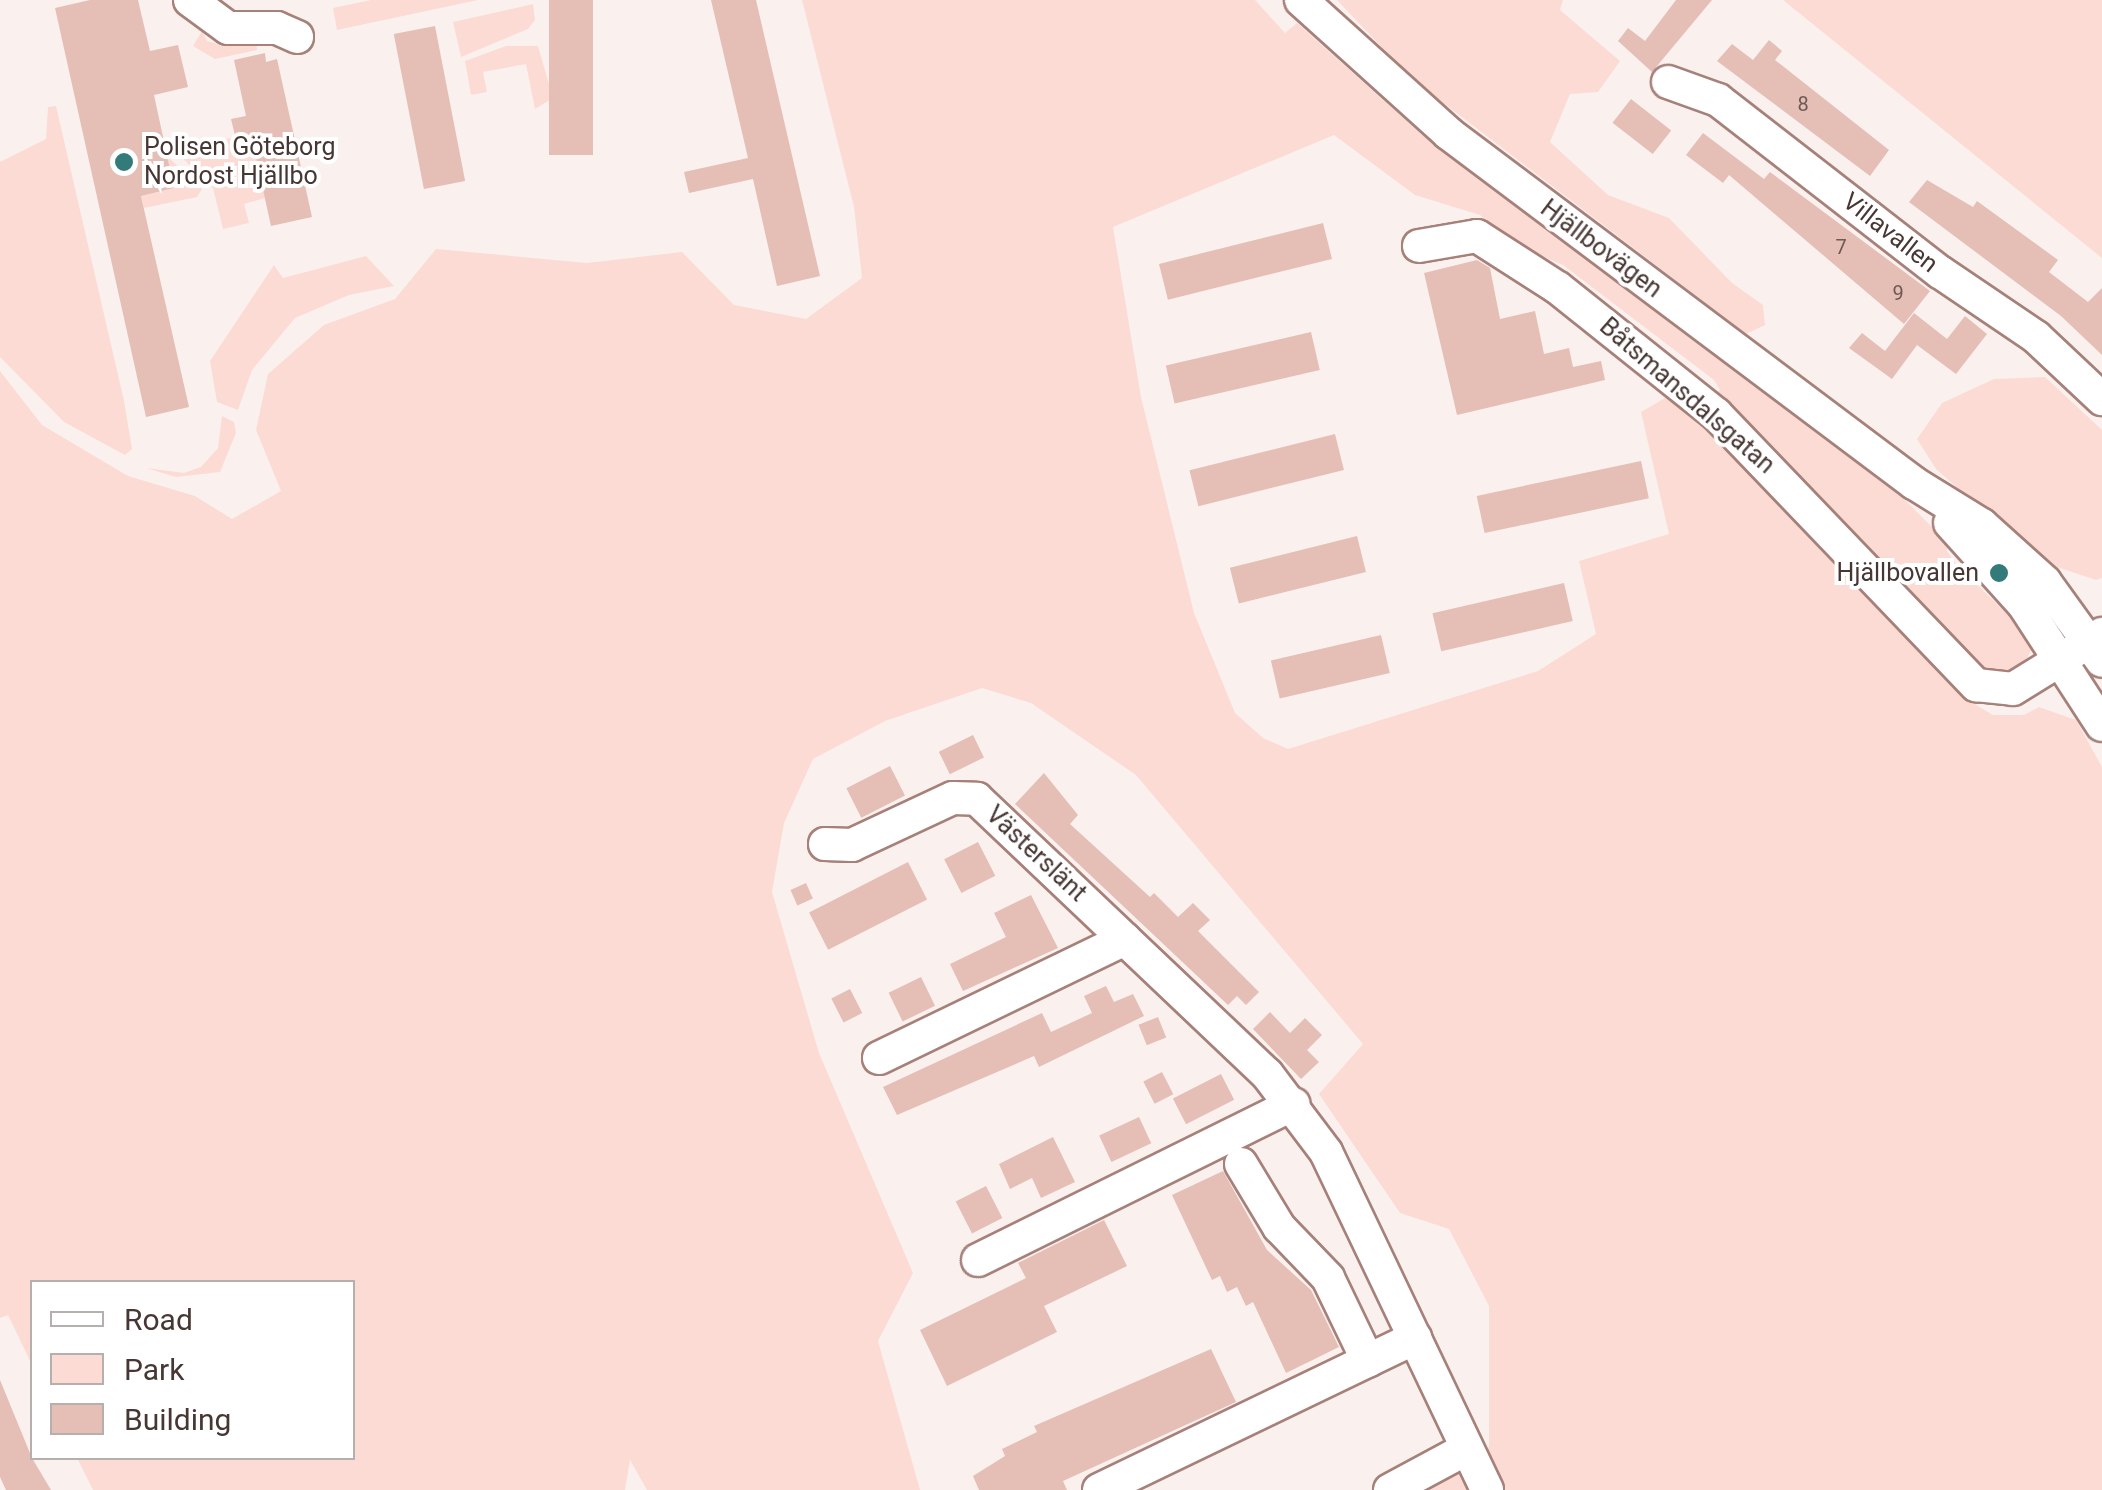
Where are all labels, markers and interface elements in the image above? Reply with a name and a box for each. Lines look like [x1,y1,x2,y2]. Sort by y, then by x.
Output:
house number: 8 [1797,92,1809,116]
place label: Polisen Göteborg Nordost Hjällbo [144,133,335,192]
marker: Polisen Göteborg Nordost Hjällbo [113,151,135,173]
street label: Villavallen [1837,187,1943,279]
street label: Hjällbovägen [1534,194,1668,304]
house number: 7 [1835,235,1847,259]
house number: 9 [1892,281,1904,305]
street label: Båtsmansdalsgatan [1593,312,1781,480]
place label: Hjällbovallen [1837,558,1979,588]
marker: Hjällbovallen [1988,562,2010,584]
street label: Västerslänt [980,800,1092,908]
legend [30,1280,355,1460]
text: Road [124,1302,193,1337]
text: Park [124,1352,184,1387]
text: Building [124,1402,231,1437]

